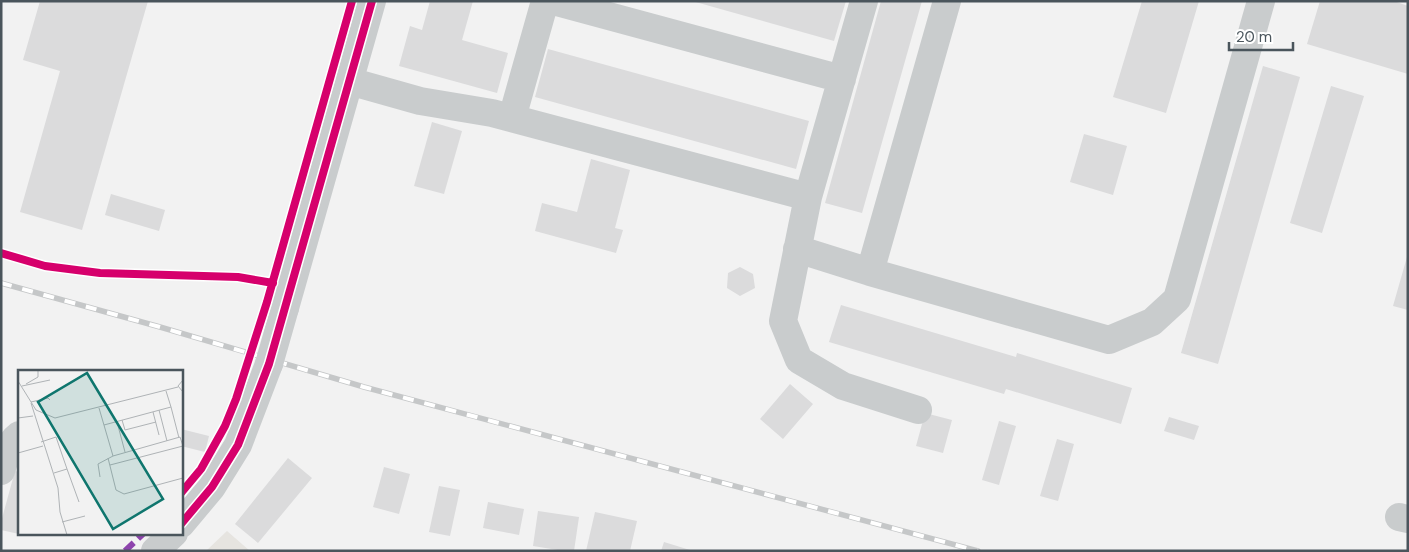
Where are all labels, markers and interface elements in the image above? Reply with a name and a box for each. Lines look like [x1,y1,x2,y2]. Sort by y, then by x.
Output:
scale bar [1229,20,1293,52]
text: 20 m [1236,27,1272,47]
inset map [18,370,182,534]

